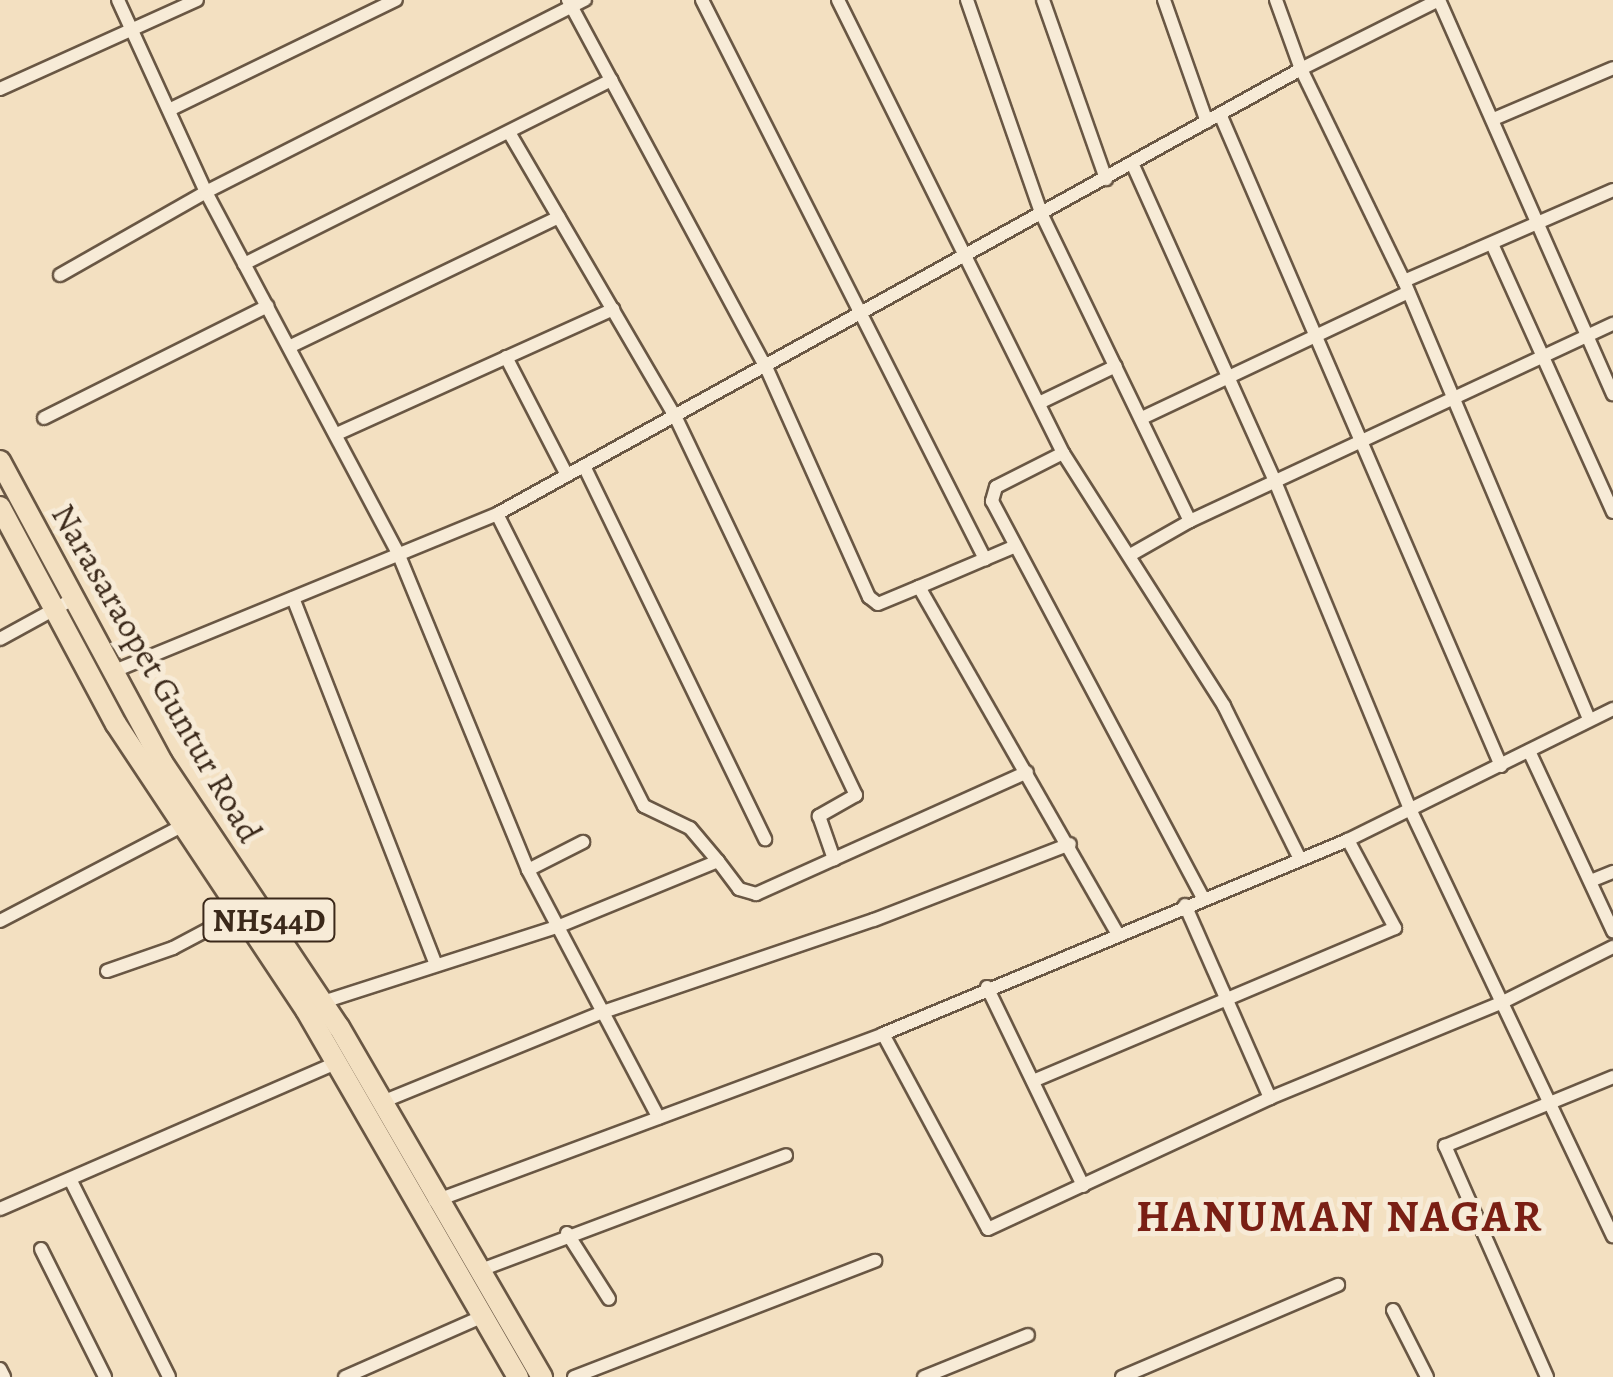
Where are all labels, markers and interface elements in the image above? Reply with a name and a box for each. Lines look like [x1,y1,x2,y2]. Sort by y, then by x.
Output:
street label: Narasaraopet Guntur Road [43,496,271,850]
road number: NH544D [202,893,336,947]
district label: HANUMAN NAGAR [1136,1190,1544,1244]

